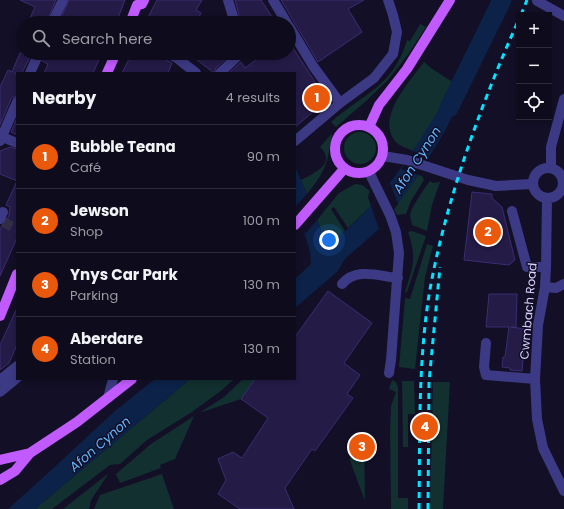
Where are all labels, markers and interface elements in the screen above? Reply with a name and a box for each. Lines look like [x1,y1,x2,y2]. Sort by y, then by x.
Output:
map controls [516,12,552,120]
button: + [516,12,552,48]
search box [16,16,296,60]
icon: search [30,27,52,49]
text: Search here [62,28,152,49]
button: − [516,48,552,84]
pin: 1 [304,83,330,113]
button: locate [516,84,552,120]
text: Nearby [32,86,96,110]
text: 4 results [226,88,280,107]
water label: Afon Cynon [388,123,446,198]
text: Bubble Teana [70,136,176,157]
text: 1 [43,147,47,166]
text: 90 m [247,147,280,166]
text: Café [70,158,101,177]
text: Jewson [70,200,129,221]
text: 2 [41,211,49,230]
text: 100 m [243,211,280,230]
pin: 2 [475,217,501,247]
text: Shop [70,222,103,241]
your location [319,230,339,250]
street label: Cwmbach Road [515,262,541,360]
text: Ynys Car Park [70,264,178,285]
text: 3 [41,275,49,294]
text: 130 m [243,275,280,294]
text: Parking [70,286,118,305]
text: Aberdare [70,328,143,349]
text: 4 [41,339,49,358]
text: 130 m [243,339,280,358]
text: Station [70,350,116,369]
water label: Afon Cynon [64,412,135,477]
pin: 4 [412,412,438,442]
pin: 3 [349,432,375,462]

